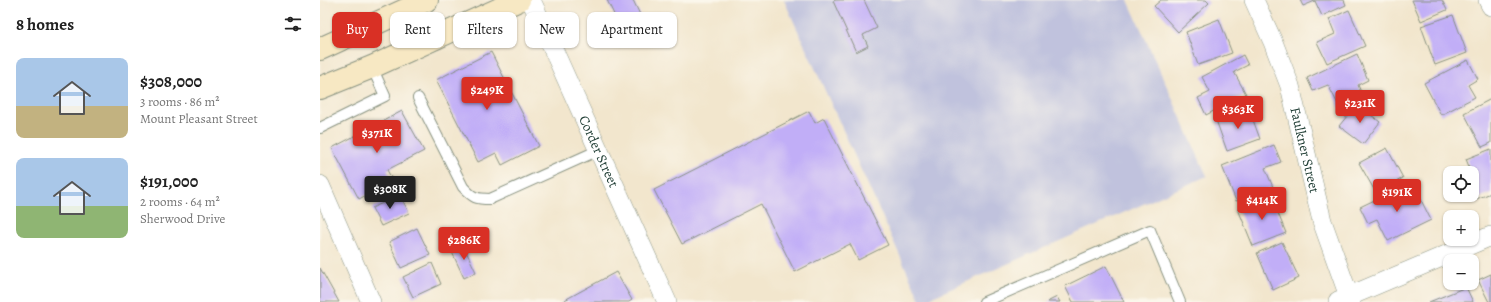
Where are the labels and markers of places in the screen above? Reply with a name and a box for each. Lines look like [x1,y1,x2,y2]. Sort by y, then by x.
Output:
pin: $249K [459,77,515,111]
pin: $231K [1332,90,1388,124]
pin: $363K [1210,96,1266,130]
pin: $371K [349,120,405,154]
pin: $308K [362,176,418,210]
pin: $191K [1369,179,1425,213]
pin: $414K [1234,187,1290,221]
pin: $286K [436,227,492,261]

